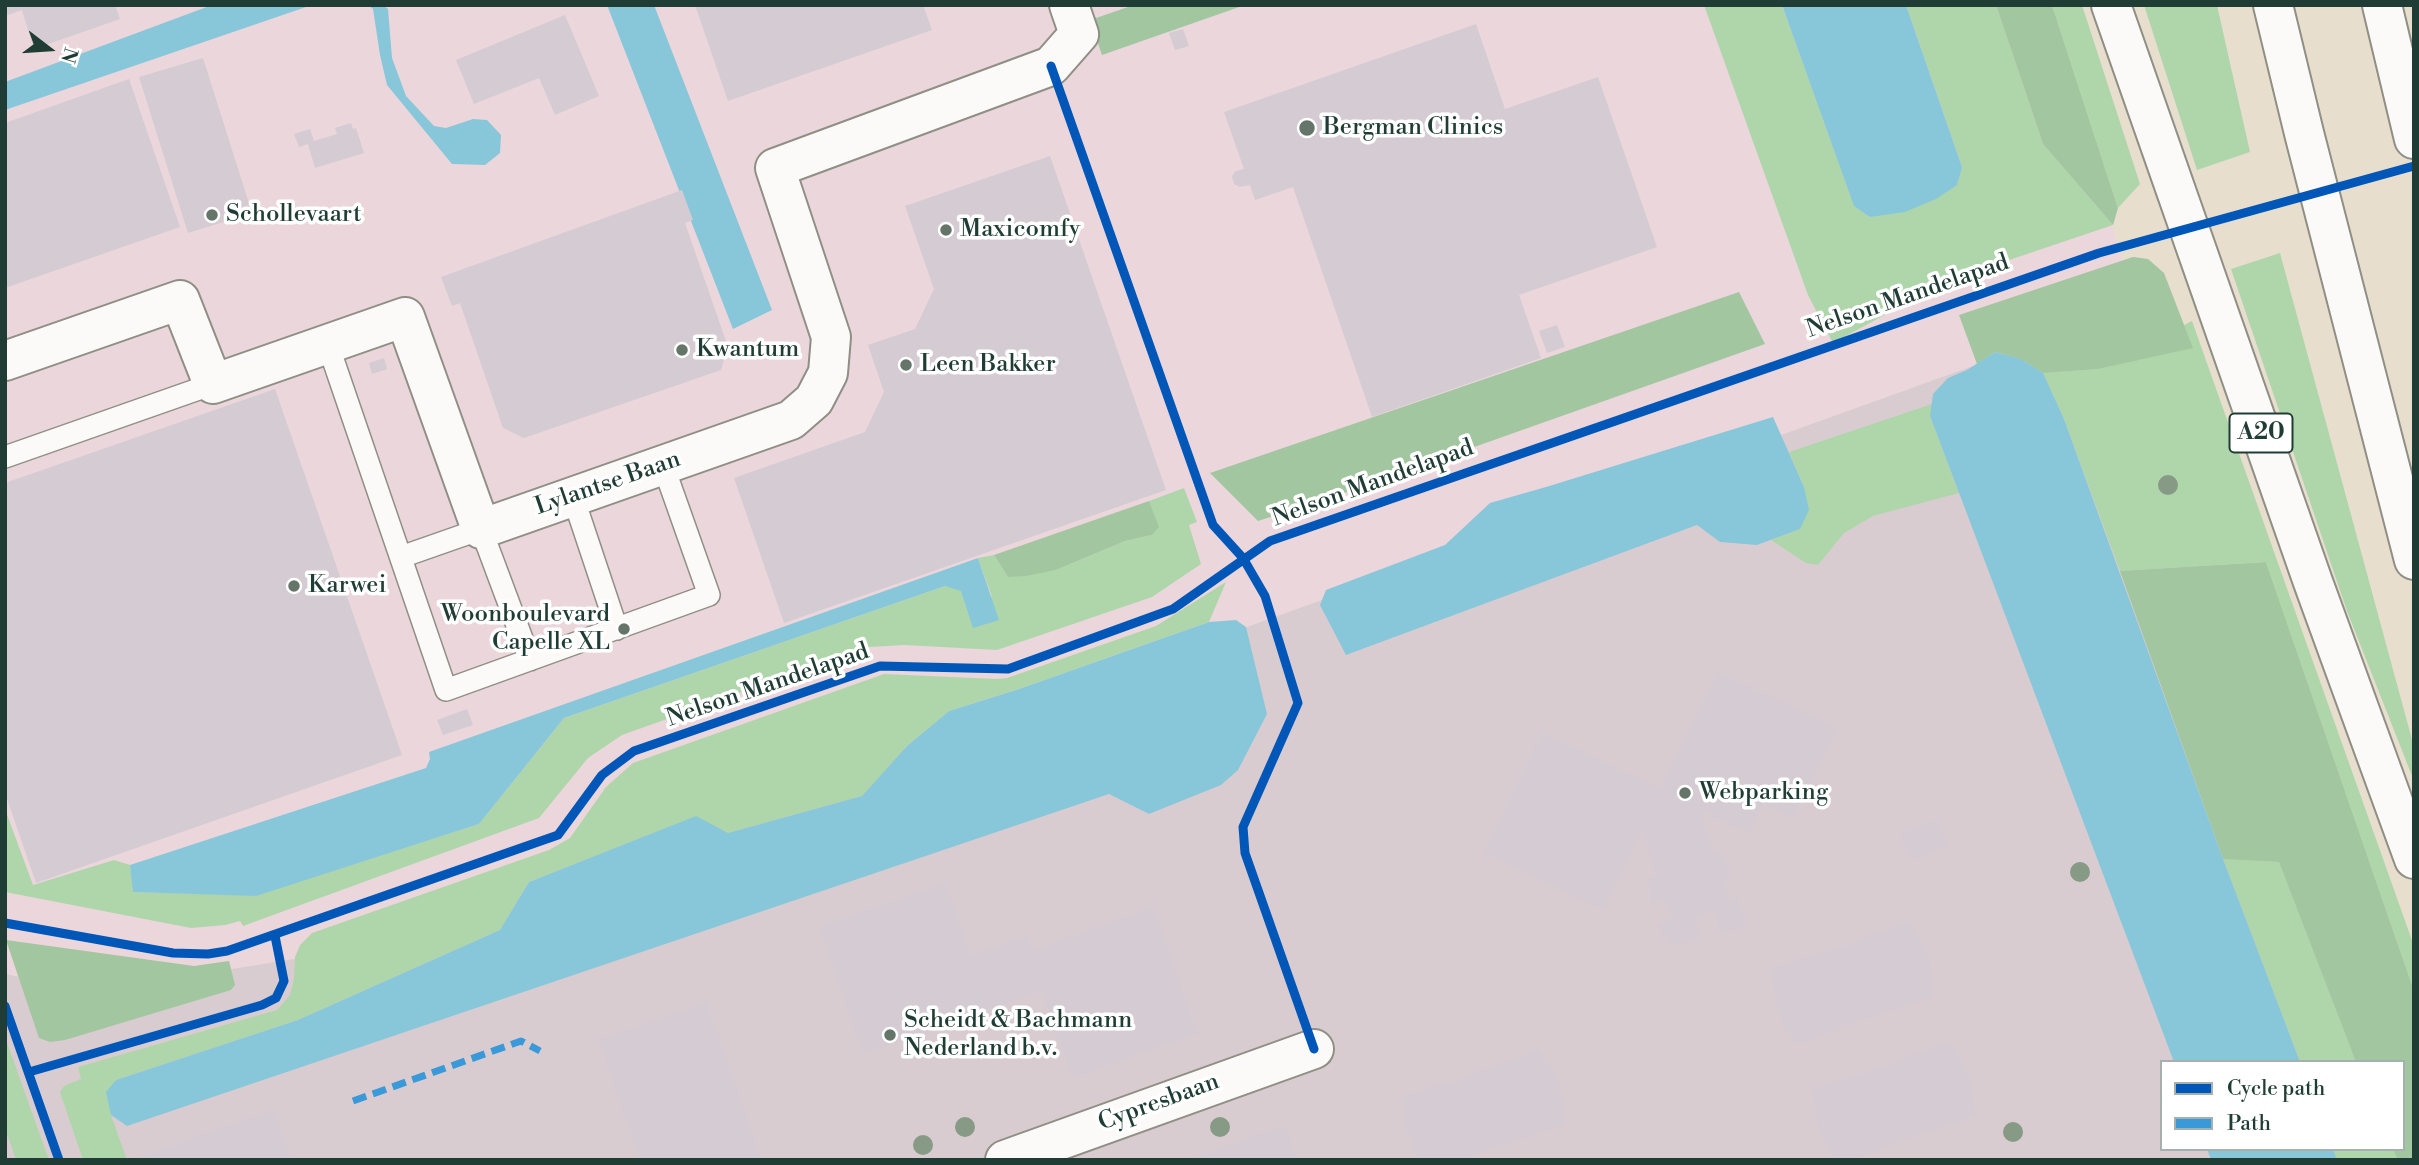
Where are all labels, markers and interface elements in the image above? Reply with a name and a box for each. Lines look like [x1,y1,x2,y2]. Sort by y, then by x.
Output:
north arrow [14,14,84,84]
text: N [55,44,83,66]
place label: Bergman Clinics [1323,114,1503,142]
marker: Bergman Clinics [1297,118,1317,138]
place label: Schollevaart [226,201,361,229]
marker: Schollevaart [204,207,220,223]
place label: Maxicomfy [960,216,1080,244]
marker: Maxicomfy [938,222,954,238]
street label: Nelson Mandelapad [1803,249,2013,345]
place label: Kwantum [696,336,799,364]
marker: Kwantum [674,342,690,358]
place label: Leen Bakker [920,351,1056,379]
marker: Leen Bakker [898,357,914,373]
road number: A20 [2230,414,2292,452]
street label: Nelson Mandelapad [1268,434,1478,534]
street label: Lylantse Baan [531,446,685,522]
place label: Karwei [308,572,386,600]
marker: Karwei [286,578,302,594]
place label: Woonboulevard Capelle XL [441,601,610,657]
marker: Woonboulevard Capelle XL [616,621,632,637]
street label: Nelson Mandelapad [663,638,873,734]
place label: Webparking [1699,779,1828,807]
marker: Webparking [1677,785,1693,801]
place label: Scheidt & Bachmann Nederland b.v. [904,1007,1132,1063]
marker: Scheidt & Bachmann Nederland b.v. [882,1027,898,1043]
legend [2160,1060,2405,1151]
street label: Cypresbaan [1095,1068,1223,1138]
text: Cycle path [2227,1076,2325,1102]
text: Path [2227,1111,2271,1137]

